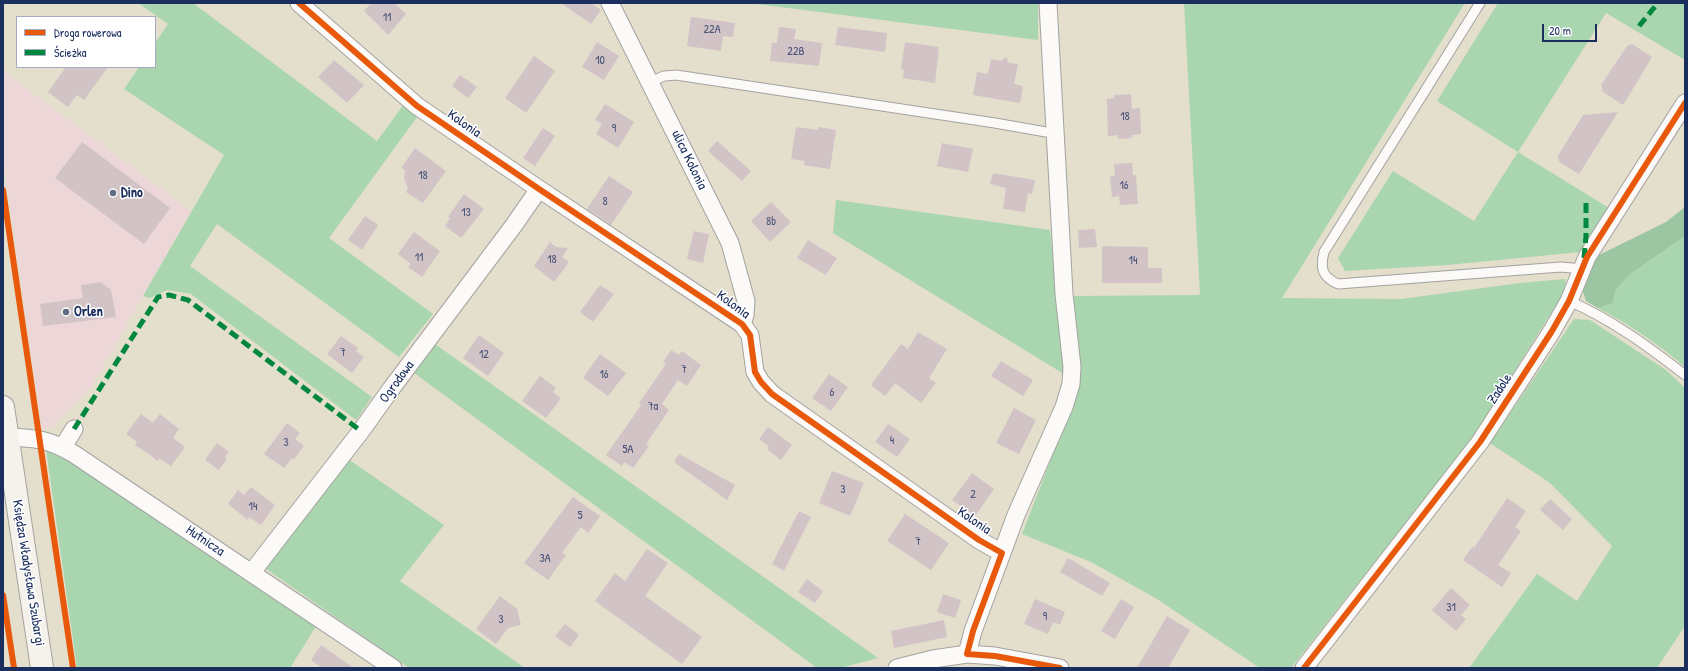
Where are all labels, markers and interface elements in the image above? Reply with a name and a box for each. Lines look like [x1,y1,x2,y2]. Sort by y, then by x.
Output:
house number: 11 [383,11,391,25]
legend [16,16,156,68]
scale bar [1544,16,1599,42]
text: 20 m [1549,22,1571,39]
house number: 22A [703,23,721,37]
text: Droga rowerowa [54,24,121,41]
text: Ścieżka [54,44,86,61]
house number: 22B [787,45,805,59]
house number: 10 [595,54,605,68]
street label: Kolonia [444,106,484,142]
house number: 18 [1120,110,1130,124]
house number: 9 [612,122,616,136]
street label: ulica Kolonia [667,128,711,192]
house number: 18 [418,169,428,183]
house number: 16 [1119,179,1129,193]
place label: Dino [121,185,143,201]
marker: Dino [108,188,118,198]
house number: 8 [602,195,608,209]
house number: 13 [461,206,471,220]
house number: 8b [766,215,776,229]
house number: 11 [415,251,423,265]
house number: 18 [547,253,557,267]
house number: 14 [1129,254,1137,268]
street label: Kolonia [713,287,753,323]
place label: Orlen [74,304,103,320]
marker: Orlen [61,307,71,317]
house number: 7 [340,346,346,360]
house number: 12 [479,348,489,362]
street label: Ogrodowa [376,358,418,406]
house number: 7 [681,363,687,377]
house number: 16 [599,368,609,382]
street label: Zadole [1484,371,1516,407]
house number: 6 [830,386,834,400]
house number: 7a [648,400,658,414]
house number: 4 [890,434,894,448]
house number: 3 [283,436,289,450]
house number: 5A [623,443,633,457]
house number: 3 [840,483,846,497]
house number: 2 [970,488,976,502]
street label: Księdza Władysława Szubargi [8,499,48,647]
house number: 14 [249,500,257,514]
street label: Kolonia [954,504,994,538]
house number: 5 [577,509,583,523]
street label: Hutnicza [182,522,228,560]
house number: 7 [915,535,921,549]
house number: 3A [539,552,551,566]
house number: 31 [1446,601,1456,615]
house number: 9 [1043,610,1047,624]
house number: 3 [498,613,504,627]

